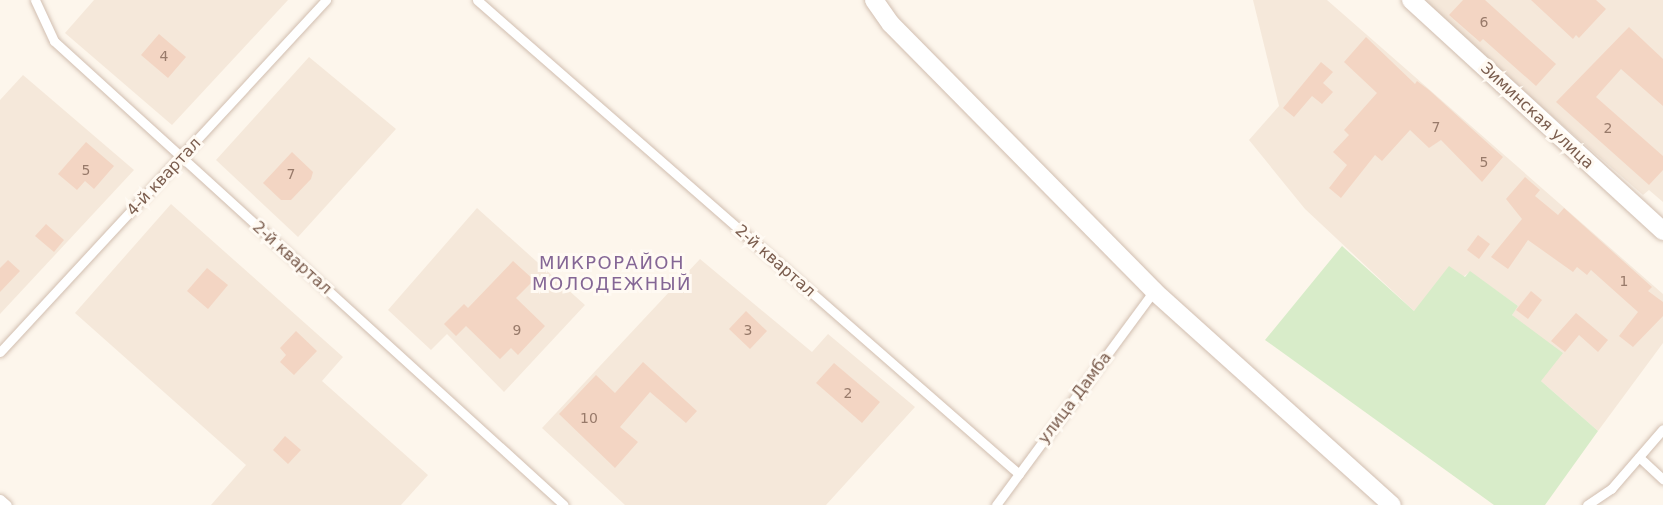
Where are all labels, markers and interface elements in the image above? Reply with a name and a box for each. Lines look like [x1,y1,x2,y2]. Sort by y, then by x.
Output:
house number: 6 [1480,14,1488,30]
house number: 4 [160,48,168,64]
street label: Зиминская улица [1477,59,1597,173]
house number: 7 [1432,119,1440,135]
house number: 2 [1604,120,1612,136]
street label: 4-й квартал [123,134,205,220]
house number: 5 [1480,154,1488,170]
house number: 5 [82,162,90,178]
house number: 7 [287,166,295,182]
street label: 2-й квартал [248,217,336,299]
street label: 2-й квартал [731,221,819,301]
district label: МИКРОРАЙОН МОЛОДЕЖНЫЙ [532,253,692,296]
house number: 1 [1620,273,1628,289]
house number: 9 [513,322,521,338]
house number: 3 [744,322,752,338]
street label: улица Дамба [1034,348,1116,448]
house number: 2 [844,385,852,401]
house number: 10 [580,410,598,426]

